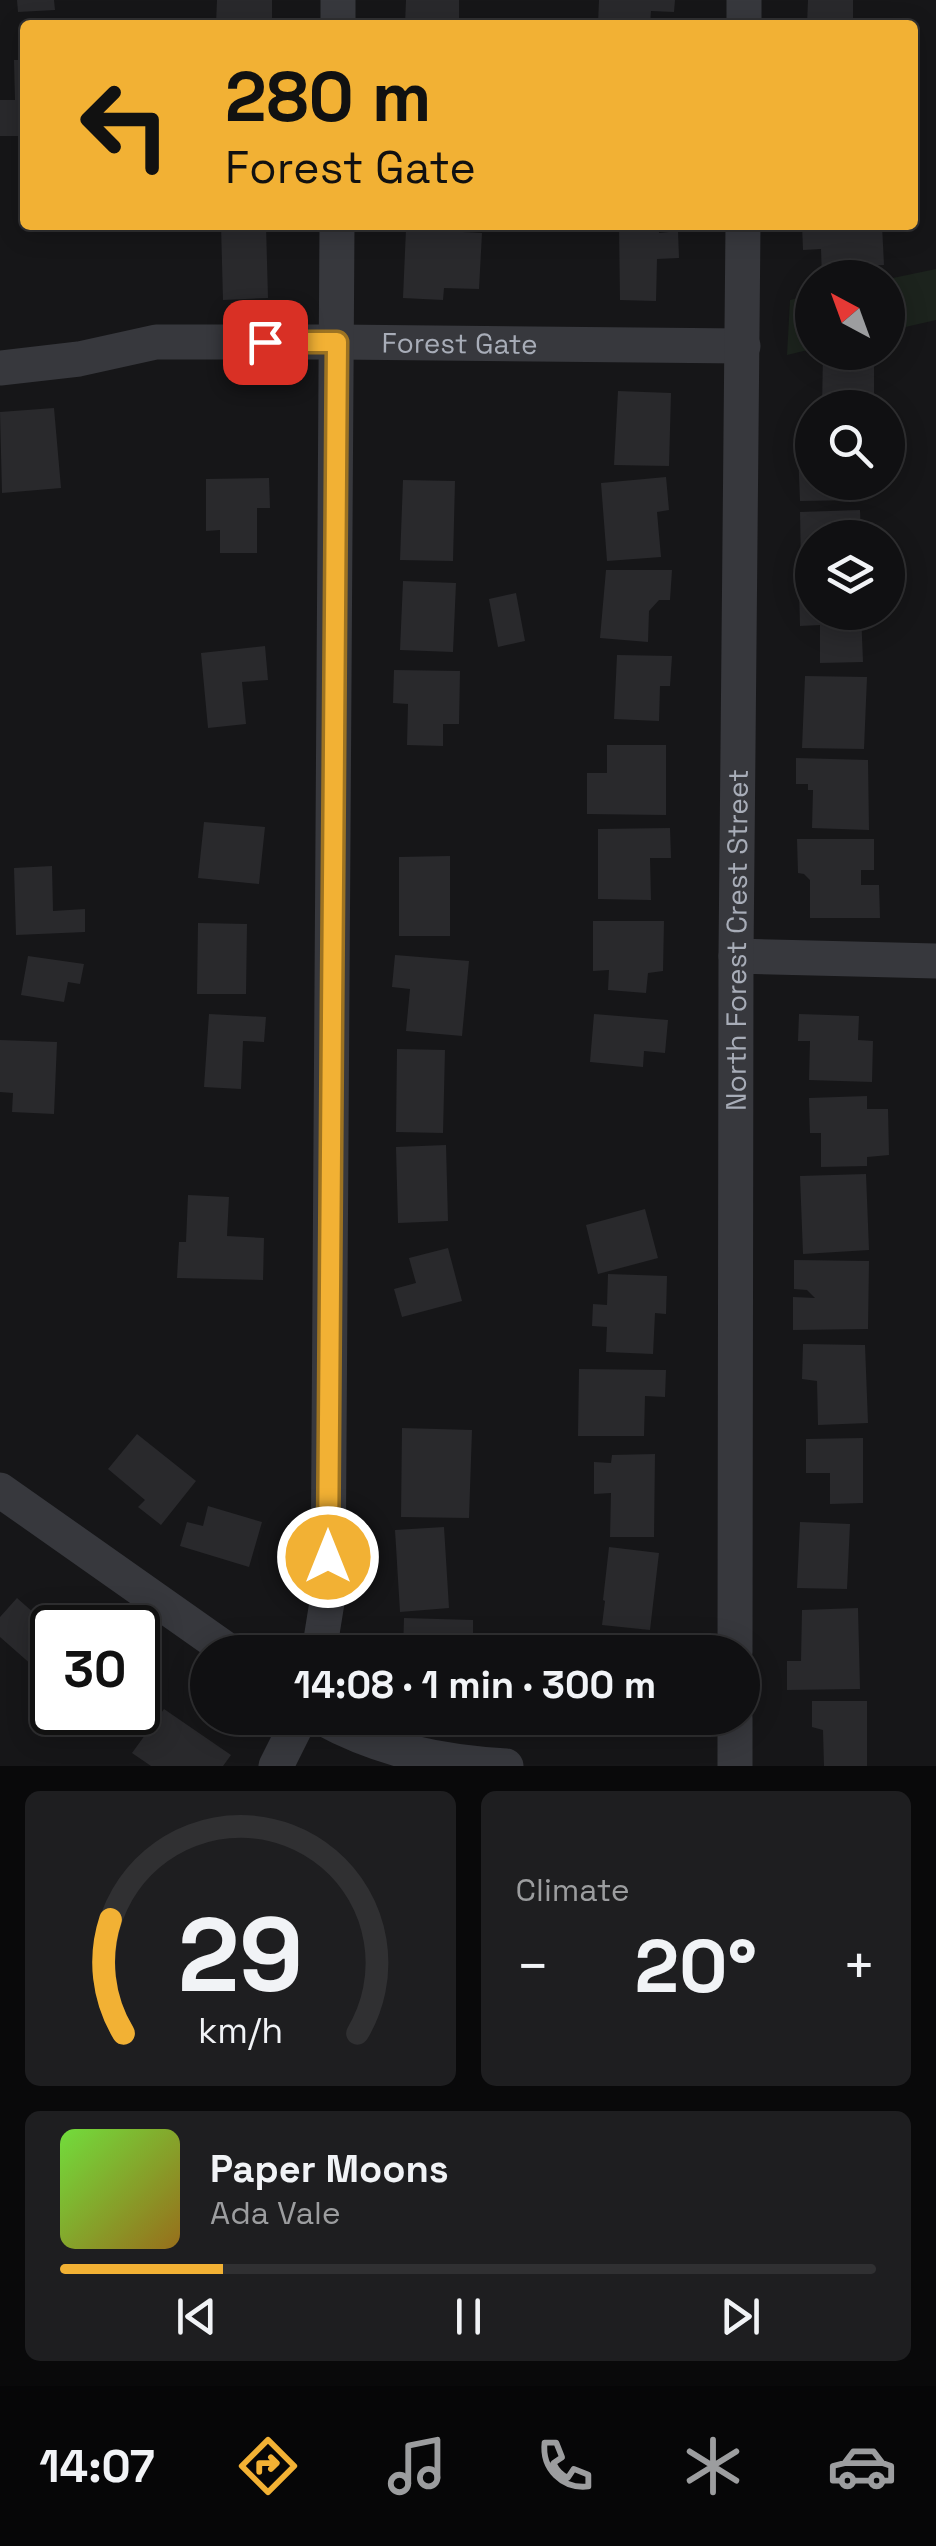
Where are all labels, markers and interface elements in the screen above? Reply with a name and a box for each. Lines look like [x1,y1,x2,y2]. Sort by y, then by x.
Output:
text: 280 m [225,52,432,141]
icon: left [60,60,190,190]
text: Forest Gate [225,139,476,196]
north arrow [795,260,905,370]
map controls [795,260,905,630]
pin [223,300,308,385]
icon: arrive [238,315,293,370]
street label: Forest Gate [381,324,538,362]
button: search [795,390,905,500]
button: layers [795,520,905,630]
street label: North Forest Crest Street [718,769,756,1111]
position arrow [276,1505,380,1609]
speed limit sign: 30 [30,1605,160,1735]
text: 14:08 · 1 min · 300 m [294,1661,656,1709]
text: Climate [516,1870,630,1910]
text: 29 [177,1889,303,2021]
text: 20° [634,1918,757,2014]
text: − [516,1931,550,2001]
text: + [842,1931,876,2001]
text: km/h [198,2008,283,2053]
text: Paper Moons [210,2145,449,2193]
text: Ada Vale [210,2193,341,2233]
icon: previous [169,2289,224,2344]
icon: pause [441,2289,496,2344]
icon: next [713,2289,768,2344]
icon: directions [233,2431,303,2501]
icon: music [382,2431,452,2501]
icon: phone [530,2431,600,2501]
icon: climate [678,2431,748,2501]
icon: car [827,2431,897,2501]
text: 14:07 [39,2438,155,2495]

